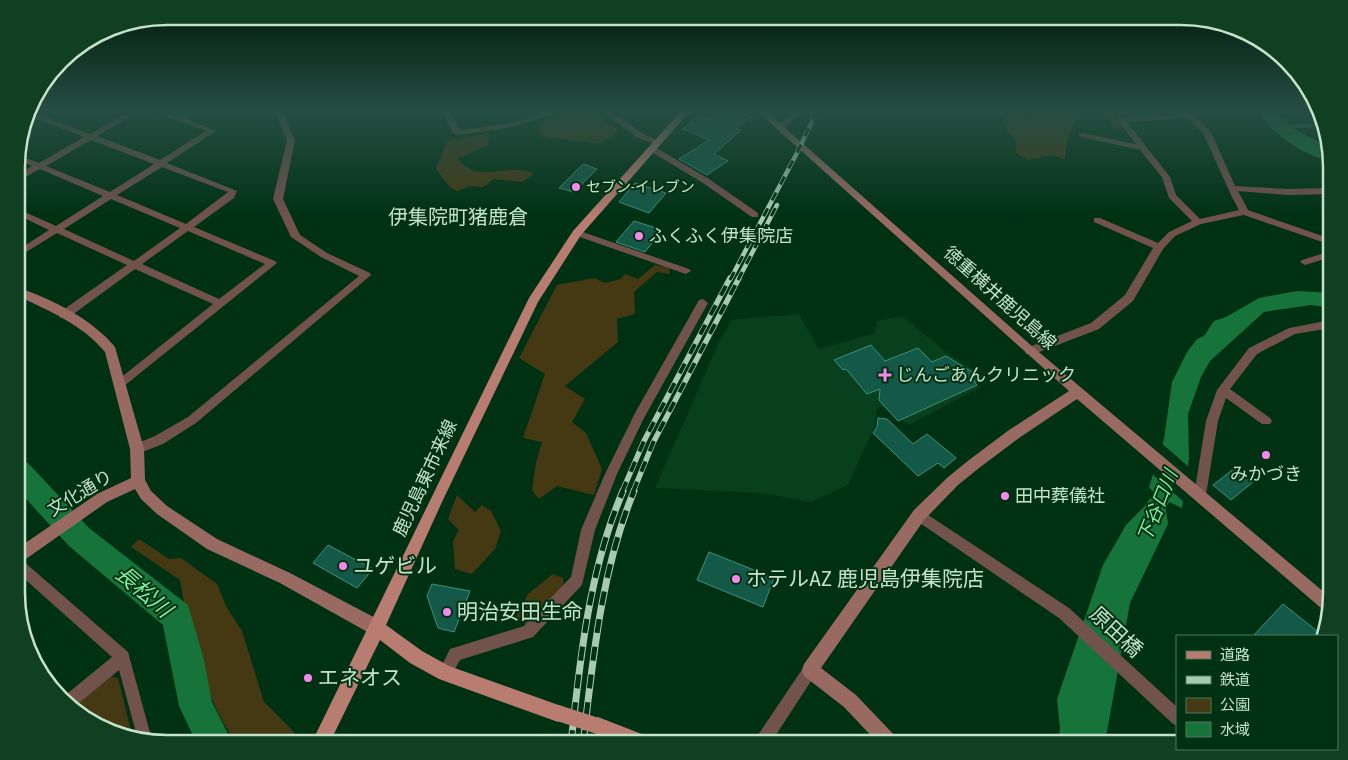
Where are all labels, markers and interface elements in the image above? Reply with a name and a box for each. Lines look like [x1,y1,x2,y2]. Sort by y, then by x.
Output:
place label: セブン-イレブン [586,178,695,196]
marker: セブン-イレブン [570,181,582,193]
district label: 伊集院町猪鹿倉 [388,205,528,229]
place label: ふくふく伊集院店 [649,225,793,246]
marker: ふくふく伊集院店 [633,230,645,242]
street label: 徳重横井鹿児島線 [940,242,1061,354]
place label: じんごあんクリニック [896,364,1076,385]
marker: じんごあんクリニック [878,368,892,382]
street label: 鹿児島東市来線 [388,416,461,539]
marker: みかづき [1260,449,1272,461]
place label: みかづき [1230,463,1302,484]
street label: 文化通り [43,465,116,520]
water label: 下谷口川 [1133,465,1183,546]
place label: 田中葬儀社 [1015,485,1105,506]
marker: 田中葬儀社 [999,490,1011,502]
place label: ユゲビル [353,554,437,578]
water label: 長松川 [111,560,178,624]
marker: ユゲビル [337,560,349,572]
place label: ホテルAZ 鹿児島伊集院店 [746,567,984,591]
marker: ホテルAZ 鹿児島伊集院店 [730,573,742,585]
place label: 明治安田生命 [457,600,583,624]
street label: 原田橋 [1085,602,1147,662]
marker: 明治安田生命 [441,606,453,618]
legend [1176,635,1338,750]
text: 道路 [1220,646,1250,664]
place label: エネオス [318,666,402,690]
text: 鉄道 [1220,671,1250,689]
marker: エネオス [302,672,314,684]
text: 公園 [1220,696,1250,714]
text: 水域 [1220,721,1250,739]

